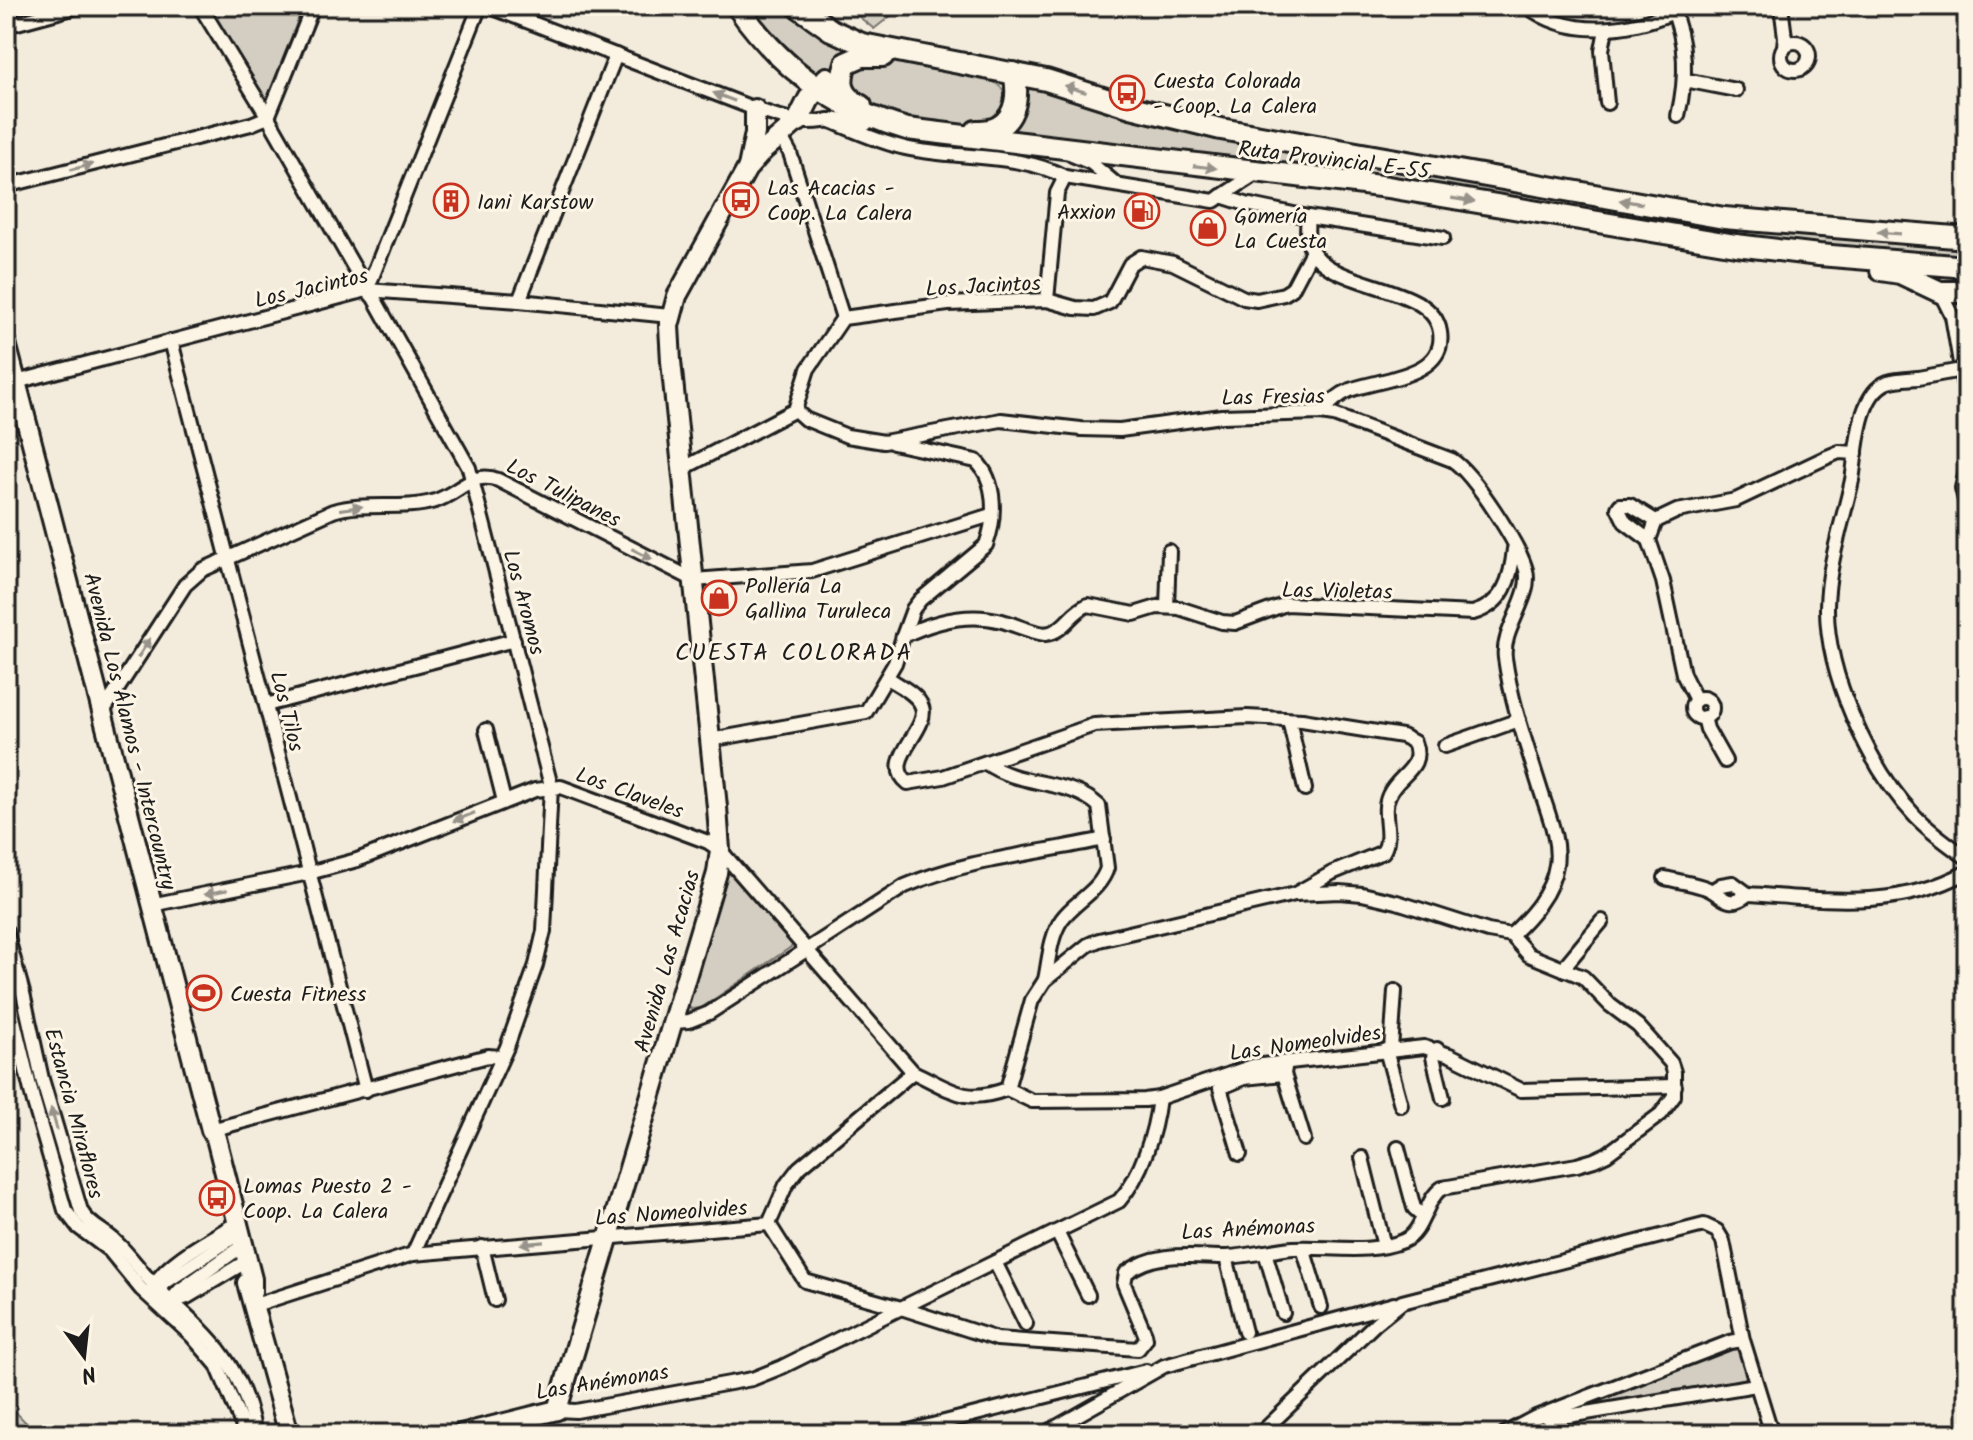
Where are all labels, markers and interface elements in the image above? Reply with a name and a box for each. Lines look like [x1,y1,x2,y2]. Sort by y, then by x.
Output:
place label: Cuesta Colorada - Coop. La Calera [1153,65,1317,125]
bus stop icon: Cuesta Colorada - Coop. La Calera [1108,74,1146,112]
one-way arrow [1063,82,1087,95]
one-way arrow [712,90,736,103]
street label: Ruta Provincial E-55 [1236,132,1433,191]
one-way arrow [69,160,94,173]
one-way arrow [1193,161,1218,174]
place label: Las Acacias - Coop. La Calera [767,172,912,232]
bus stop icon: Las Acacias - Coop. La Calera [722,181,760,219]
building icon: Iani Karstow [432,182,470,220]
place label: Iani Karstow [477,186,593,221]
fuel station icon: Axxion [1123,192,1161,230]
one-way arrow [1451,194,1476,207]
one-way arrow [1618,195,1643,208]
place label: Axxion [1057,196,1116,231]
place label: Gomería La Cuesta [1234,200,1327,260]
shop icon: Gomería La Cuesta [1189,209,1227,247]
one-way arrow [1876,226,1901,239]
street label: Los Jacintos [251,259,372,319]
street label: Los Jacintos [925,267,1042,308]
street label: Las Fresias [1221,380,1326,417]
street label: Los Tulipanes [499,450,627,538]
one-way arrow [339,501,364,514]
street label: Los Aromos [492,546,554,660]
one-way arrow [631,548,654,561]
street label: Avenida Los Álamos - Intercountry [72,569,185,895]
place label: Pollería La Gallina Turuleca [745,570,891,630]
street label: Las Violetas [1281,574,1393,611]
shop icon: Pollería La Gallina Turuleca [700,579,738,617]
district label: CUESTA COLORADA [675,634,913,673]
one-way arrow [136,637,151,658]
street label: Los Tilos [259,668,313,756]
street label: Los Claveles [570,759,689,830]
one-way arrow [452,811,476,824]
street label: Avenida Las Acacias [626,866,711,1057]
one-way arrow [203,886,228,898]
sports icon: Cuesta Fitness [185,974,223,1012]
place label: Cuesta Fitness [230,978,367,1013]
street label: Las Nomeolvides [1227,1016,1384,1072]
street label: Estancia Miraflores [33,1024,112,1204]
one-way arrow [47,1107,60,1131]
place label: Lomas Puesto 2 - Coop. La Calera [243,1170,412,1230]
bus stop icon: Lomas Puesto 2 - Coop. La Calera [198,1179,236,1217]
street label: Las Nomeolvides [594,1192,749,1237]
street label: Las Anémonas [1180,1209,1317,1251]
one-way arrow [519,1237,544,1250]
north arrow [44,1316,124,1396]
text: N [77,1354,100,1392]
street label: Las Anémonas [533,1356,672,1411]

